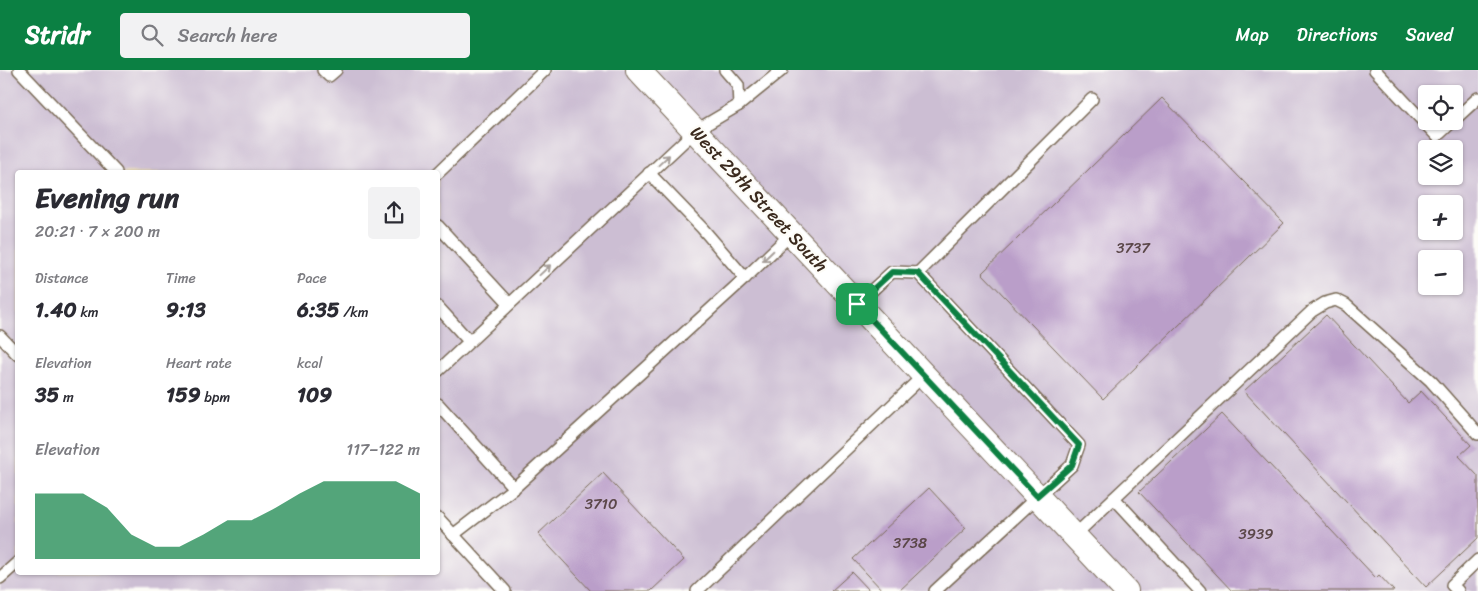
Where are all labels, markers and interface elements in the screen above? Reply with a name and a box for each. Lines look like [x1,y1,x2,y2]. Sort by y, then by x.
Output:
search box [120,13,470,58]
text: Stridr [25,14,90,56]
text: Search here [178,19,278,52]
text: Map [1236,19,1269,51]
text: Directions [1297,19,1378,51]
text: Saved [1406,19,1453,51]
icon: search [138,21,166,49]
map controls [1418,85,1463,295]
button: locate [1418,85,1463,130]
street label: West 29th Street South [682,118,836,280]
button: layers [1418,140,1463,185]
one-way arrow [658,154,671,166]
text: Evening run [35,173,179,222]
button: share [368,187,420,239]
button: + [1418,195,1463,240]
text: 20:21 · 7 × 200 m [35,217,160,246]
house number: 3737 [1116,235,1151,261]
one-way arrow [762,250,774,262]
button: − [1418,250,1463,295]
one-way arrow [538,264,551,276]
text: Distance [35,266,88,291]
text: Time [166,266,196,291]
text: Pace [297,266,327,291]
pin [836,283,878,325]
icon: arrive [843,290,871,318]
text: 1.40 [35,291,77,329]
text: 9:13 [166,291,206,329]
text: 6:35 [297,291,340,329]
text: km [77,300,99,325]
text: /km [340,300,368,325]
text: Elevation [35,351,92,376]
text: Heart rate [166,351,232,376]
text: kcal [297,351,322,376]
text: 35 [35,376,59,414]
text: 159 [166,376,201,414]
text: 109 [297,376,332,414]
text: m [59,385,74,410]
text: bpm [201,385,230,410]
text: Elevation [35,435,100,464]
text: 117–122 m [346,435,420,464]
house number: 3710 [585,491,617,517]
house number: 3939 [1239,521,1273,547]
house number: 3738 [893,530,927,556]

